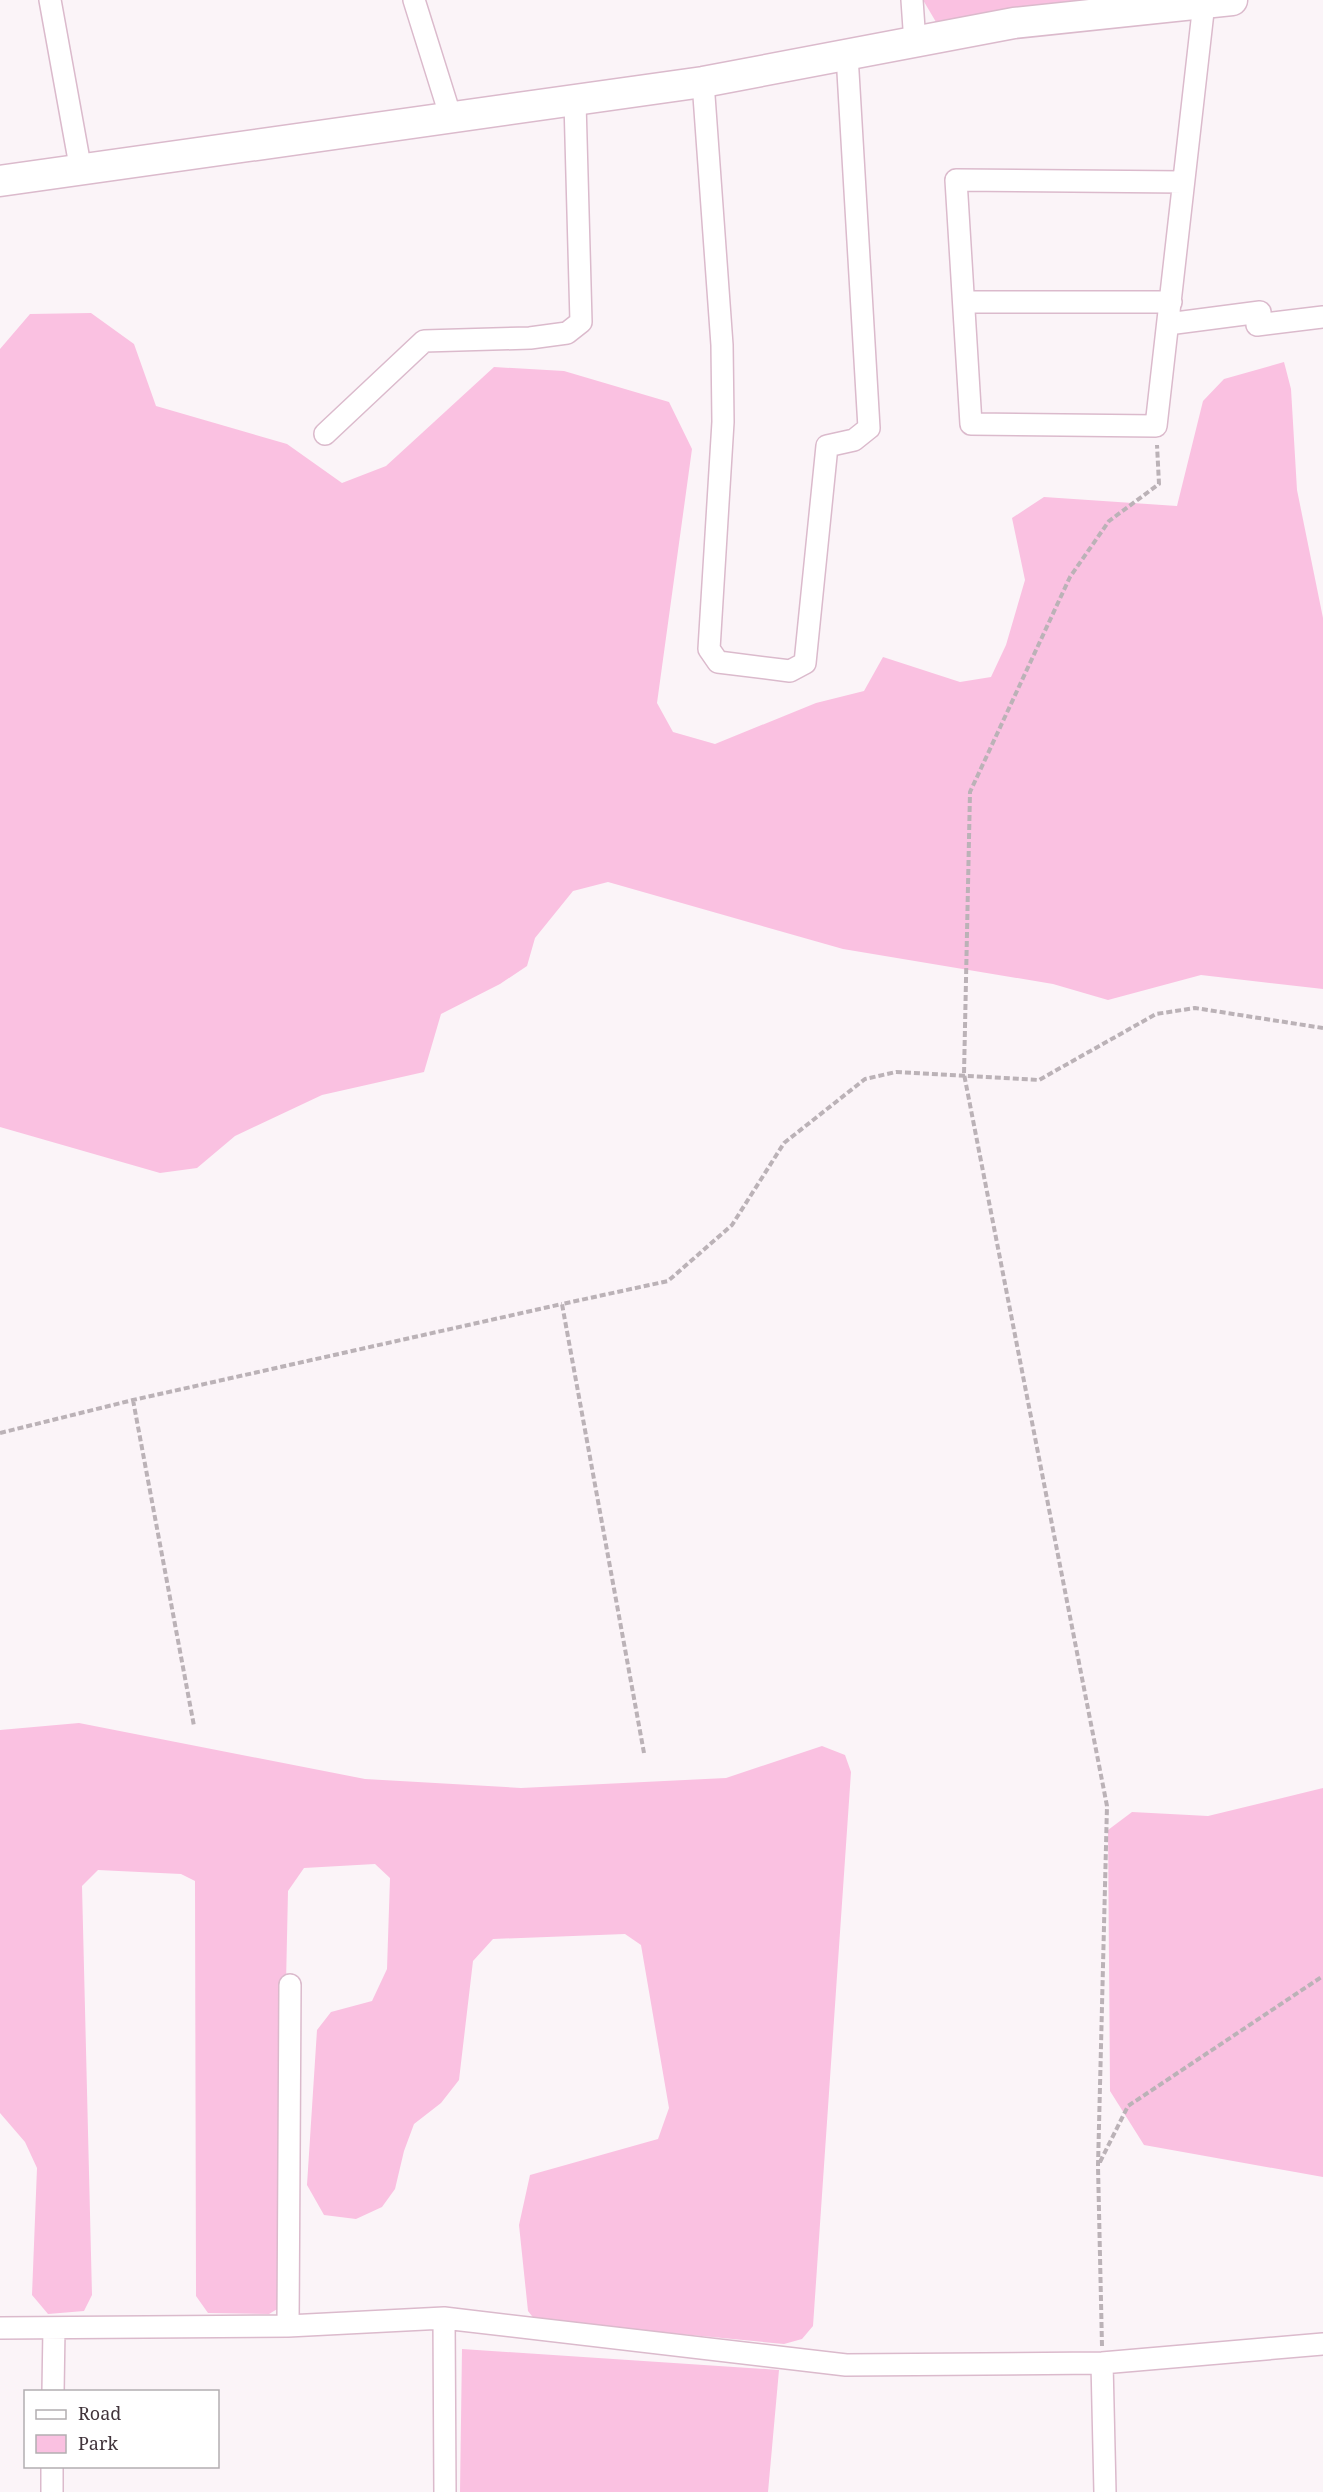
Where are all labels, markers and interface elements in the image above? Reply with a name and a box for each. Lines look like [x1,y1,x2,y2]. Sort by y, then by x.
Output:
legend [24,2390,219,2468]
text: Road [78,2401,121,2425]
text: Park [78,2431,118,2455]

